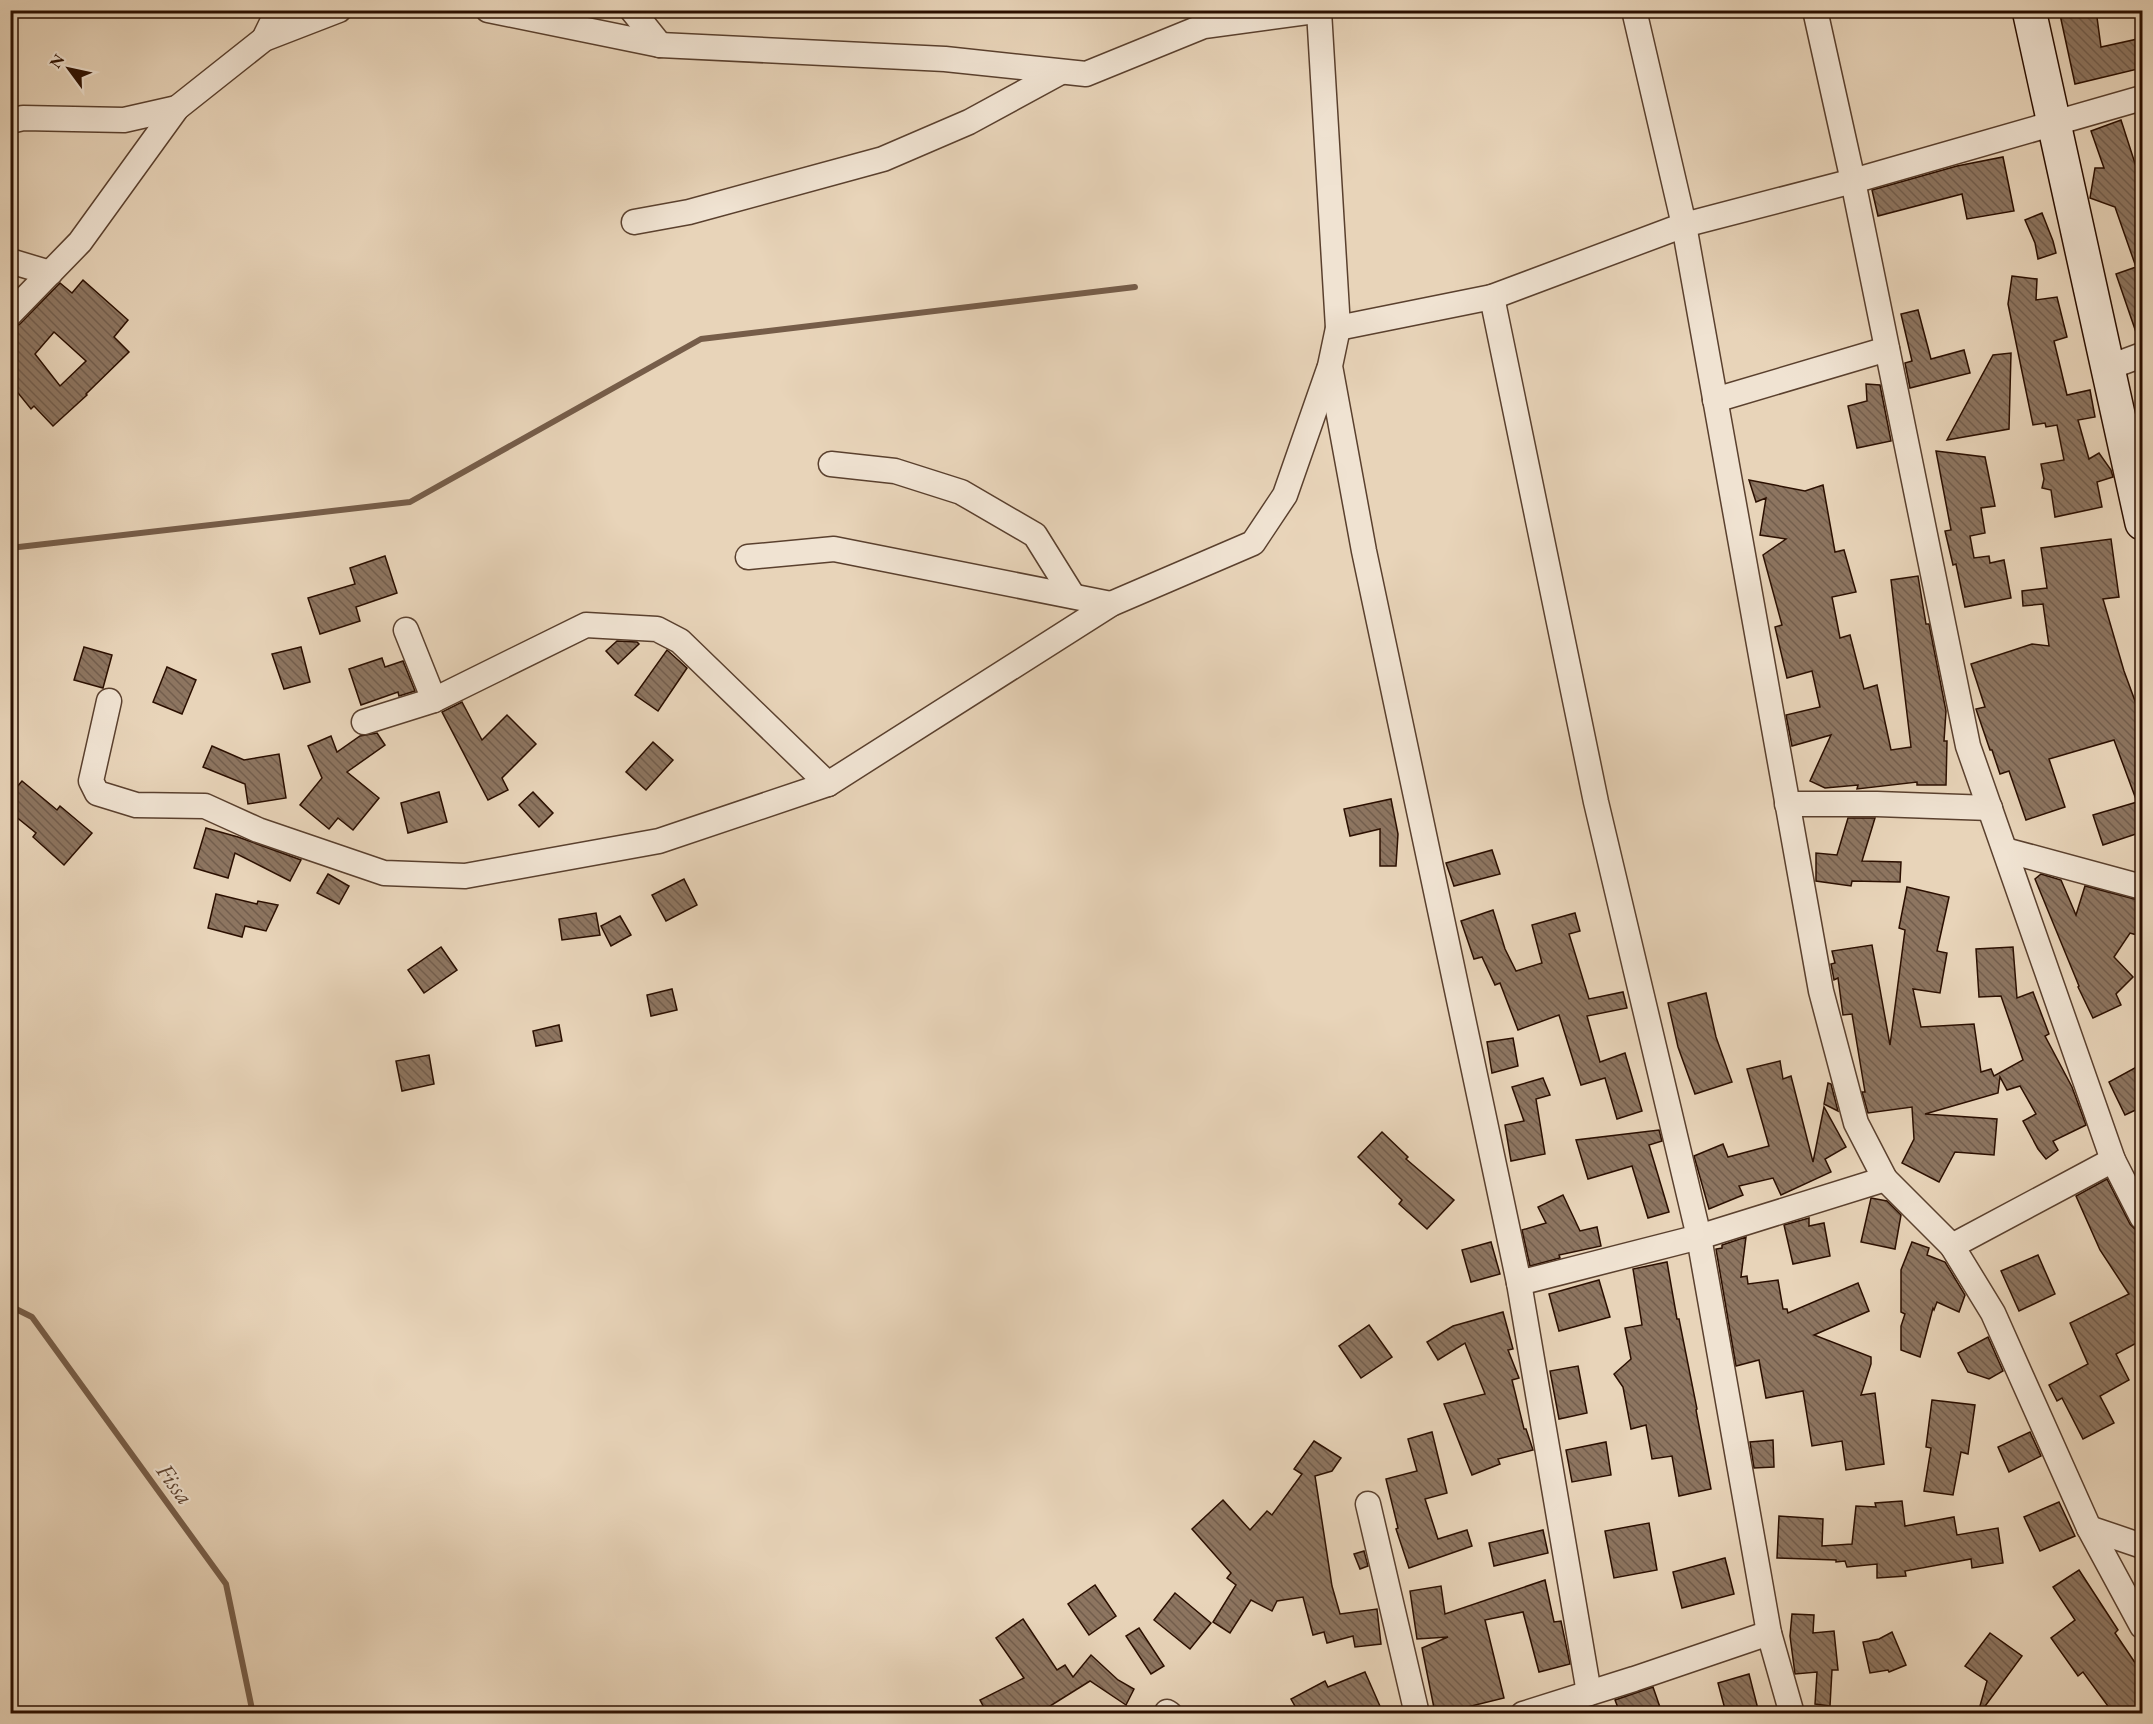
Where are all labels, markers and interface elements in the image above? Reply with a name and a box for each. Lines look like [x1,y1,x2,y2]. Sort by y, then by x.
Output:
north arrow [39,39,99,99]
text: N [45,50,69,72]
water label: Fissa [149,1456,201,1511]

